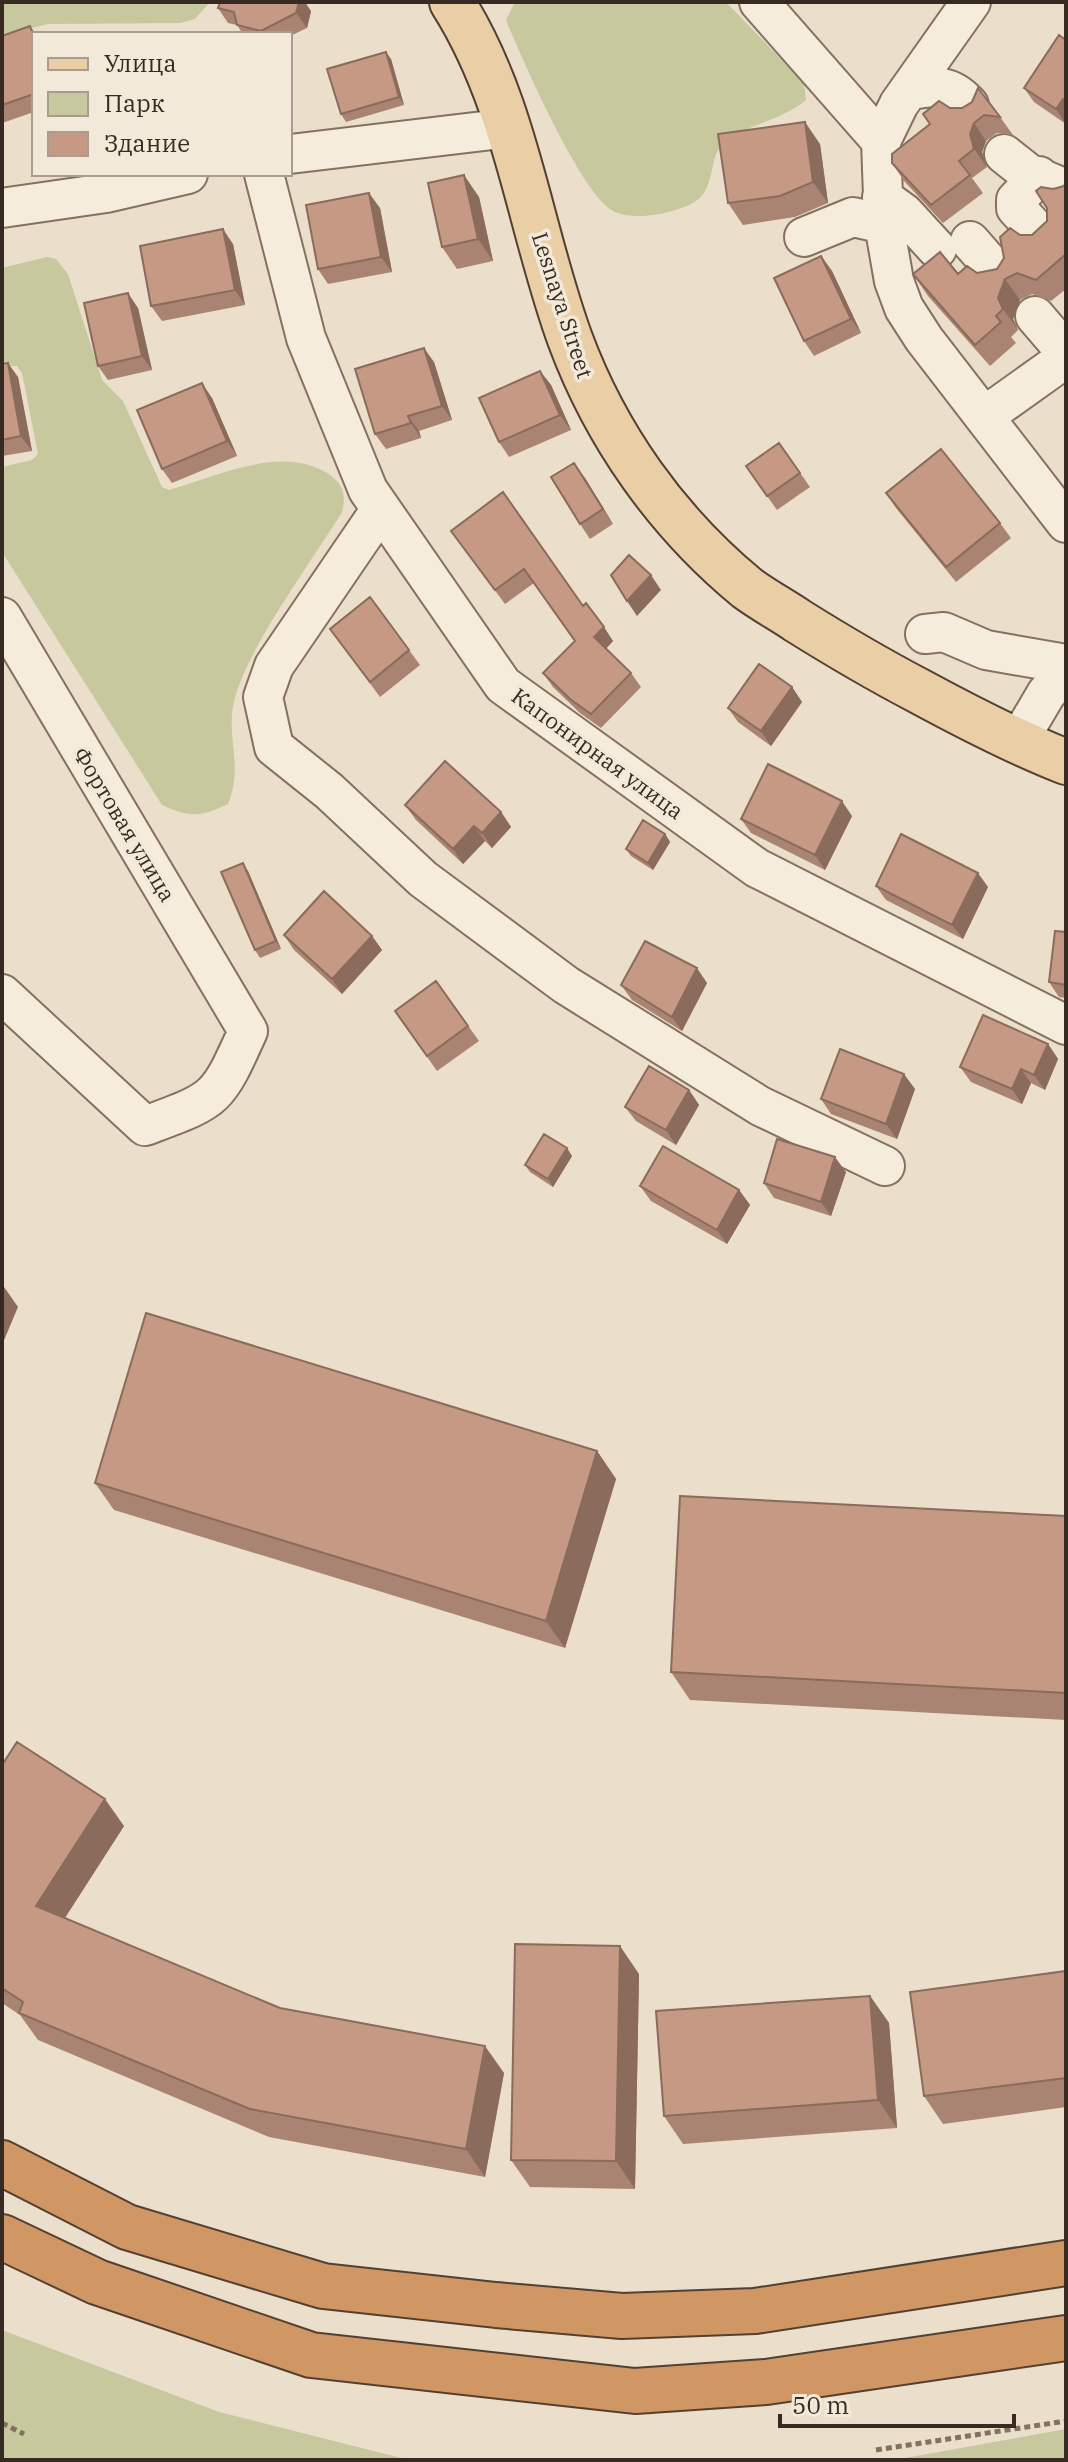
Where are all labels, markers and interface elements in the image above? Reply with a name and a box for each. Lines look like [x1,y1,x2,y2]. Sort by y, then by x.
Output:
legend [32,32,292,176]
text: Улица [104,47,177,79]
text: Парк [104,87,165,119]
text: Здание [104,127,190,159]
street label: Lesnaya Street [526,228,600,382]
street label: Капонирная улица [506,681,690,825]
street label: Фортовая улица [67,741,183,907]
scale bar [780,2378,1014,2428]
text: 50 m [792,2389,849,2421]

